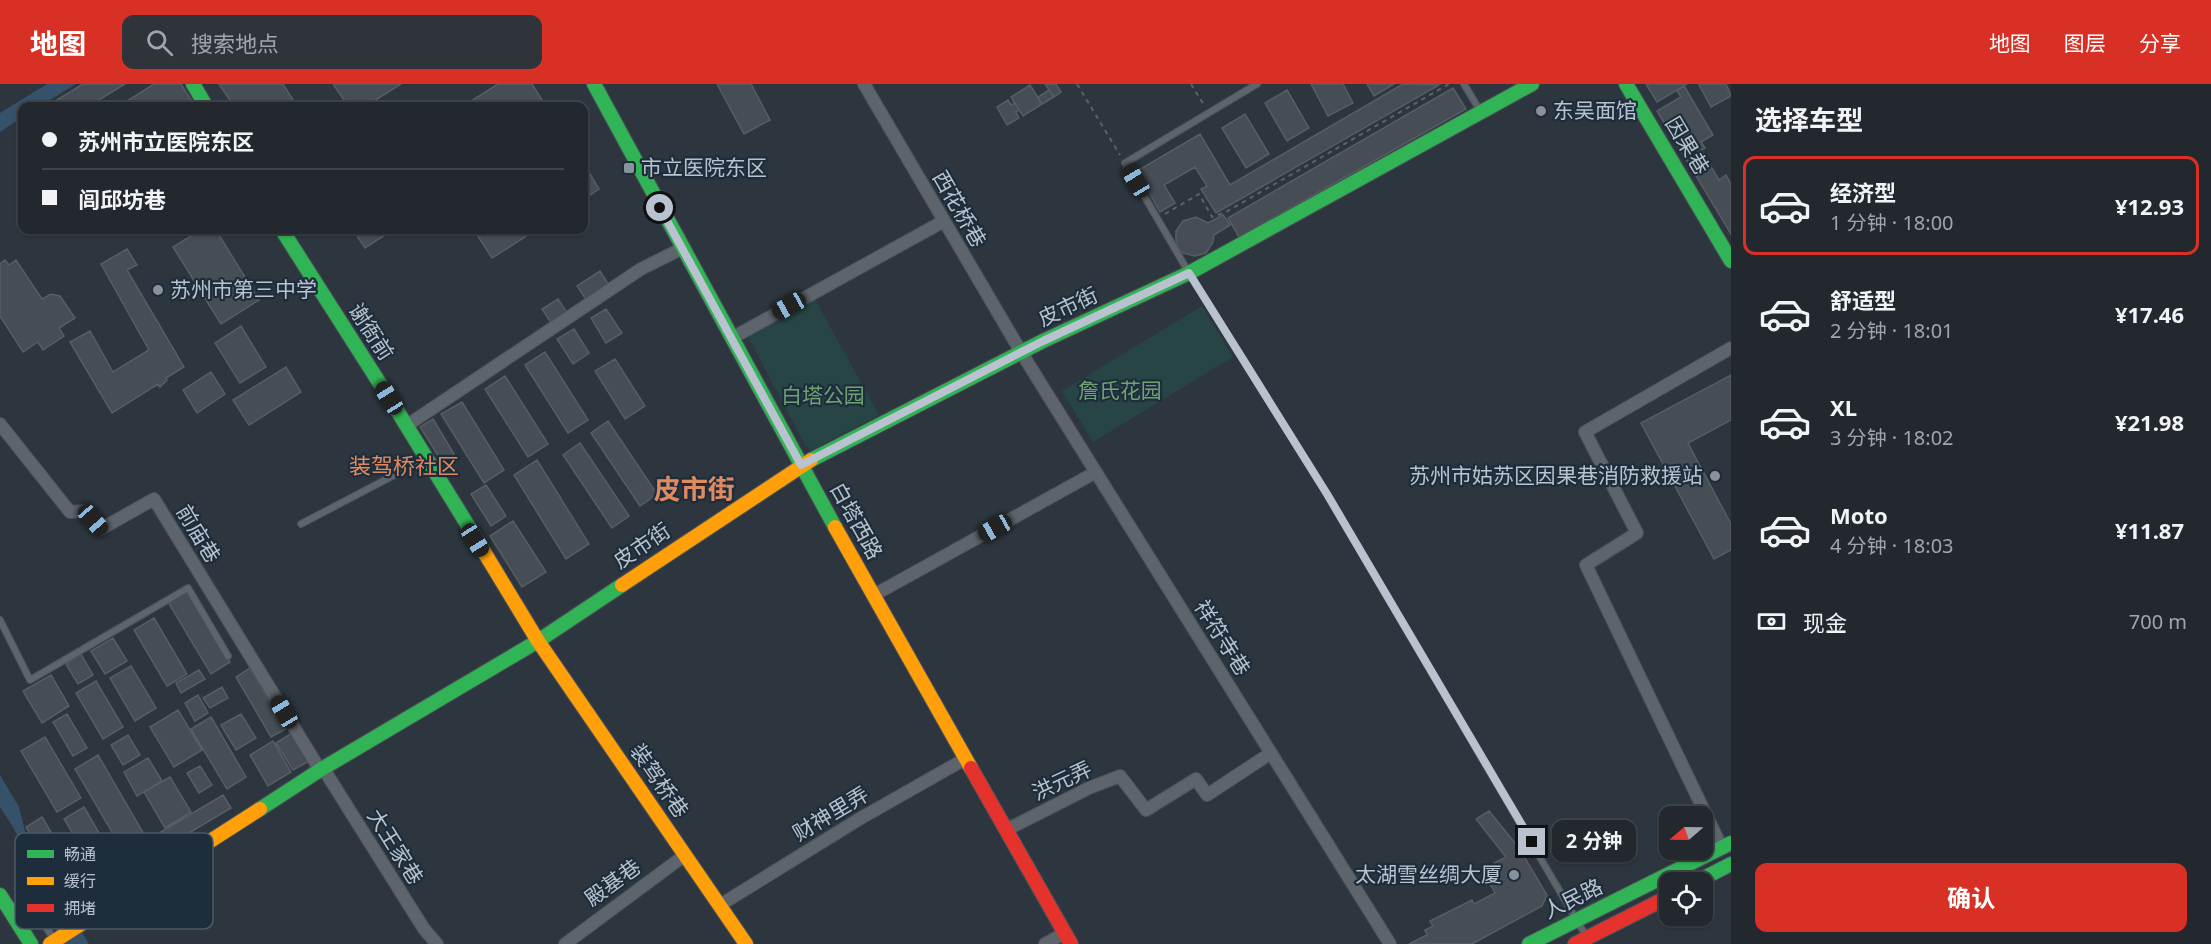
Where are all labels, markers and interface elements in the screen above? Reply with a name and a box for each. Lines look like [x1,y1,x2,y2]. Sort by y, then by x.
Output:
search box [122,15,542,69]
text: 地图 [30,24,86,62]
icon: search [143,26,176,59]
text: 搜索地点 [191,28,279,58]
text: 地图 [1989,29,2031,57]
text: 图层 [2064,29,2106,57]
text: 分享 [2139,29,2181,57]
place label: 东吴面馆 [1553,96,1637,124]
text: 选择车型 [1755,101,1863,138]
marker: 东吴面馆 [1534,104,1548,118]
street label: 因果巷 [1660,111,1716,180]
text: 苏州市立医院东区 [78,126,254,156]
place label: 市立医院东区 [641,153,767,181]
marker: 市立医院东区 [622,161,636,175]
car [1119,161,1153,201]
street label: 西花桥巷 [927,165,993,252]
text: 经济型 [1830,177,1896,207]
icon: car [1758,179,1812,233]
text: 闾邱坊巷 [78,184,166,214]
text: ¥12.93 [2115,191,2184,221]
route start [646,194,673,221]
text: 1 分钟 · 18:00 [1830,209,1954,236]
place label: 苏州市第三中学 [170,275,317,303]
street label: 皮市街 [1033,280,1102,332]
marker: 苏州市第三中学 [151,283,165,297]
text: 舒适型 [1830,285,1896,315]
icon: car [1758,287,1812,341]
car [769,289,809,323]
street label: 谢衙前 [343,297,401,365]
text: ¥17.46 [2115,299,2184,329]
text: 2 分钟 · 18:01 [1830,317,1954,344]
park label: 詹氏花园 [1078,376,1162,404]
car [372,378,406,418]
park label: 白塔公园 [781,381,865,409]
text: XL [1830,392,1857,422]
icon: car [1758,395,1812,449]
text: ¥21.98 [2115,407,2184,437]
text: 3 分钟 · 18:02 [1830,424,1954,451]
district label: 装驾桥社区 [349,450,459,480]
place label: 苏州市姑苏区因果巷消防救援站 [1409,461,1703,489]
marker: 苏州市姑苏区因果巷消防救援站 [1708,469,1722,483]
district label: 皮市街 [654,470,735,507]
street label: 白塔西路 [824,477,889,564]
street label: 前庙巷 [171,499,227,568]
text: Moto [1830,500,1888,530]
car [74,501,112,539]
icon: car [1758,503,1812,557]
car [975,511,1015,545]
text: ¥11.87 [2115,515,2184,545]
street label: 皮市街 [607,516,675,574]
car [458,520,492,560]
text: 4 分钟 · 18:03 [1830,532,1954,559]
street label: 祥符寺巷 [1189,594,1257,681]
icon: cash [1755,605,1788,638]
text: 现金 [1803,607,1847,637]
text: 700 m [2129,608,2187,635]
car [267,692,301,732]
street label: 装驾桥巷 [624,738,695,823]
street label: 洪元弄 [1027,754,1096,806]
street label: 财神里弄 [787,780,874,847]
street label: 大王家巷 [362,803,430,890]
north arrow [1659,806,1713,860]
map controls [1659,806,1713,926]
callout: 2 分钟 [1553,821,1637,863]
text: 2 分钟 [1566,827,1622,854]
route end [1518,828,1545,855]
legend [15,833,213,929]
text: 畅通 [64,843,96,865]
street label: 殿基巷 [579,852,646,912]
place label: 太湖雪丝绸大厦 [1355,860,1502,888]
button: 确认 [1755,863,2187,932]
marker: 太湖雪丝绸大厦 [1507,868,1521,882]
text: 缓行 [64,870,96,892]
street label: 人民路 [1538,872,1607,924]
button: locate [1659,872,1713,926]
text: 拥堵 [64,897,96,919]

